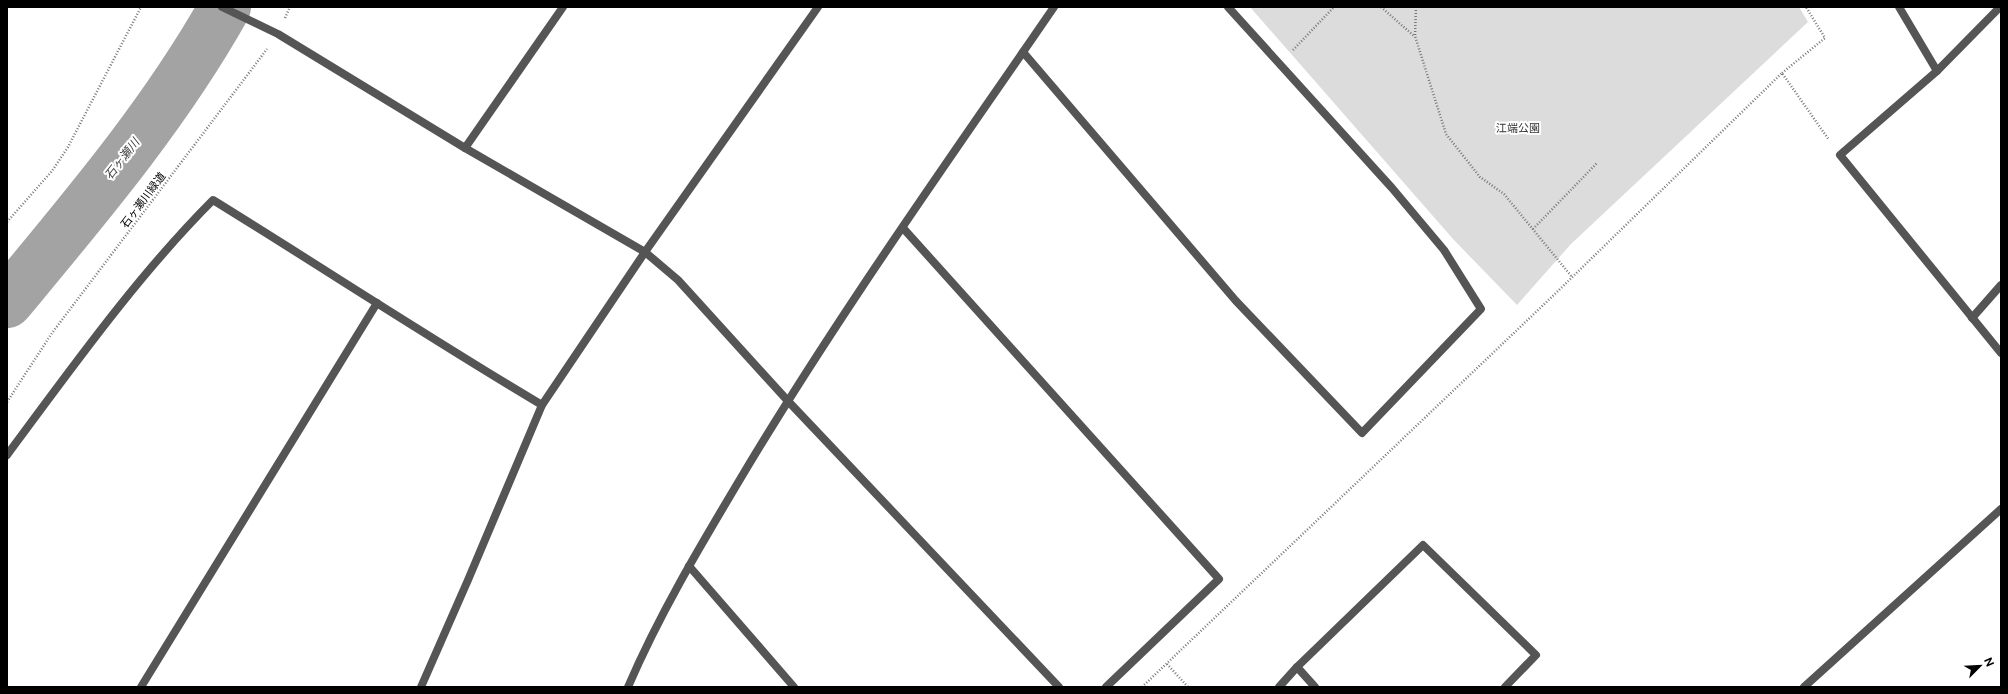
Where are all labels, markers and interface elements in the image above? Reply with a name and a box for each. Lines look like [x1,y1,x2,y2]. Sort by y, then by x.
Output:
park label: 江端公園 [1496,122,1540,134]
water label: 石ヶ瀬川 [102,134,144,182]
street label: 石ヶ瀬川緑道 [118,170,168,230]
north arrow [1960,646,2000,686]
text: N [1982,656,1996,668]

